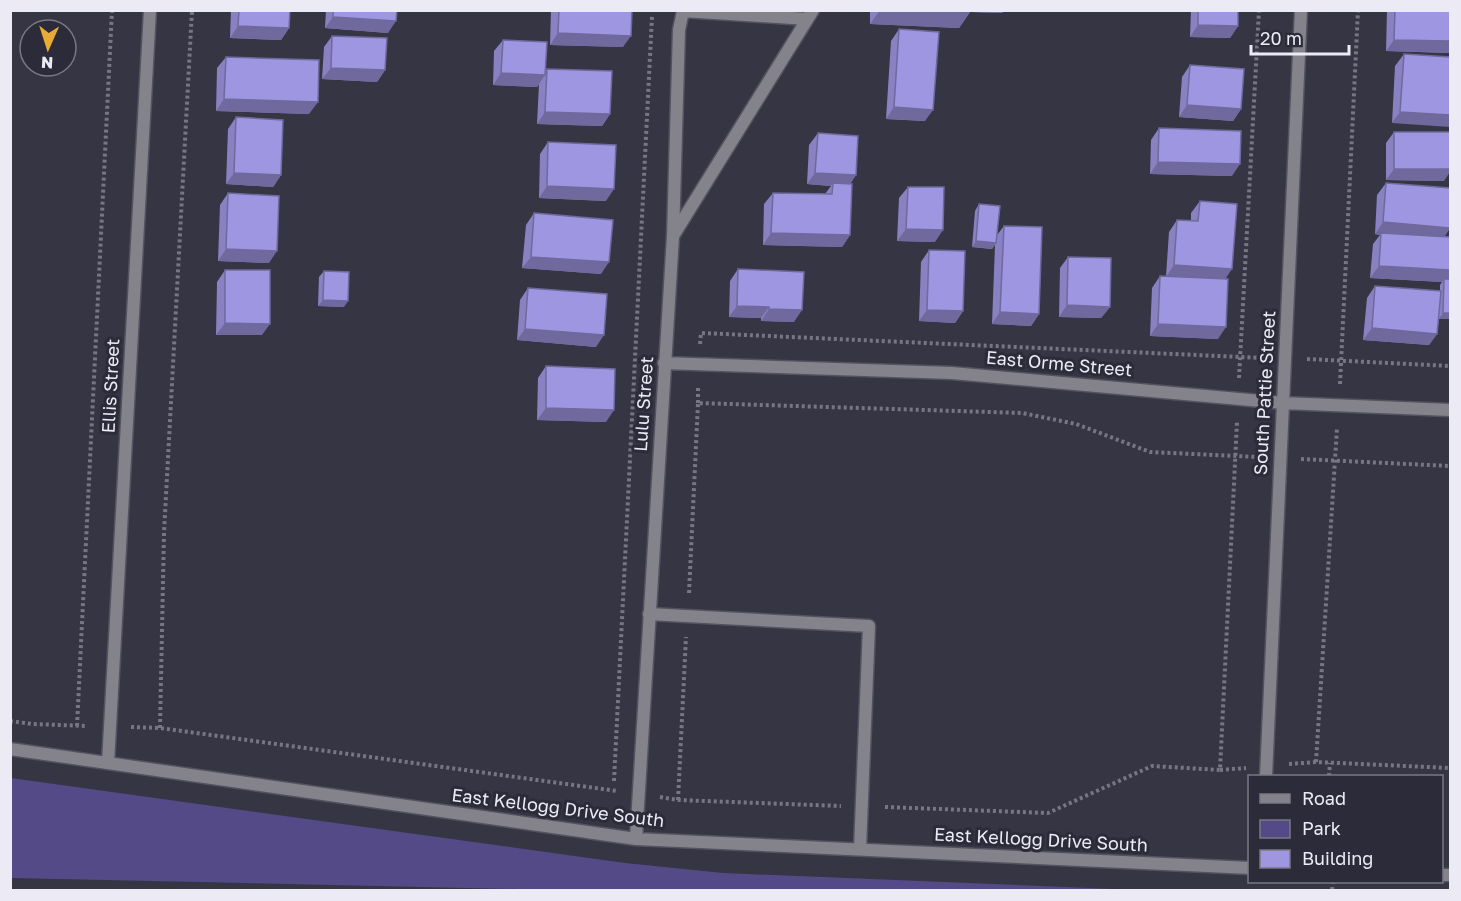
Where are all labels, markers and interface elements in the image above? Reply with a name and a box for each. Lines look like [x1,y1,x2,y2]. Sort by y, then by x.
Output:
north arrow [18,18,78,78]
scale bar [1251,18,1348,56]
text: 20 m [1260,27,1302,49]
text: N [41,53,54,73]
street label: South Pattie Street [1249,310,1279,476]
street label: Ellis Street [97,338,123,434]
street label: East Orme Street [985,346,1133,380]
street label: Lulu Street [629,356,657,452]
legend [1248,775,1443,883]
street label: East Kellogg Drive South [451,783,666,831]
text: Road [1302,787,1346,809]
text: Park [1302,817,1341,839]
street label: East Kellogg Drive South [934,822,1149,856]
text: Building [1302,847,1373,869]

